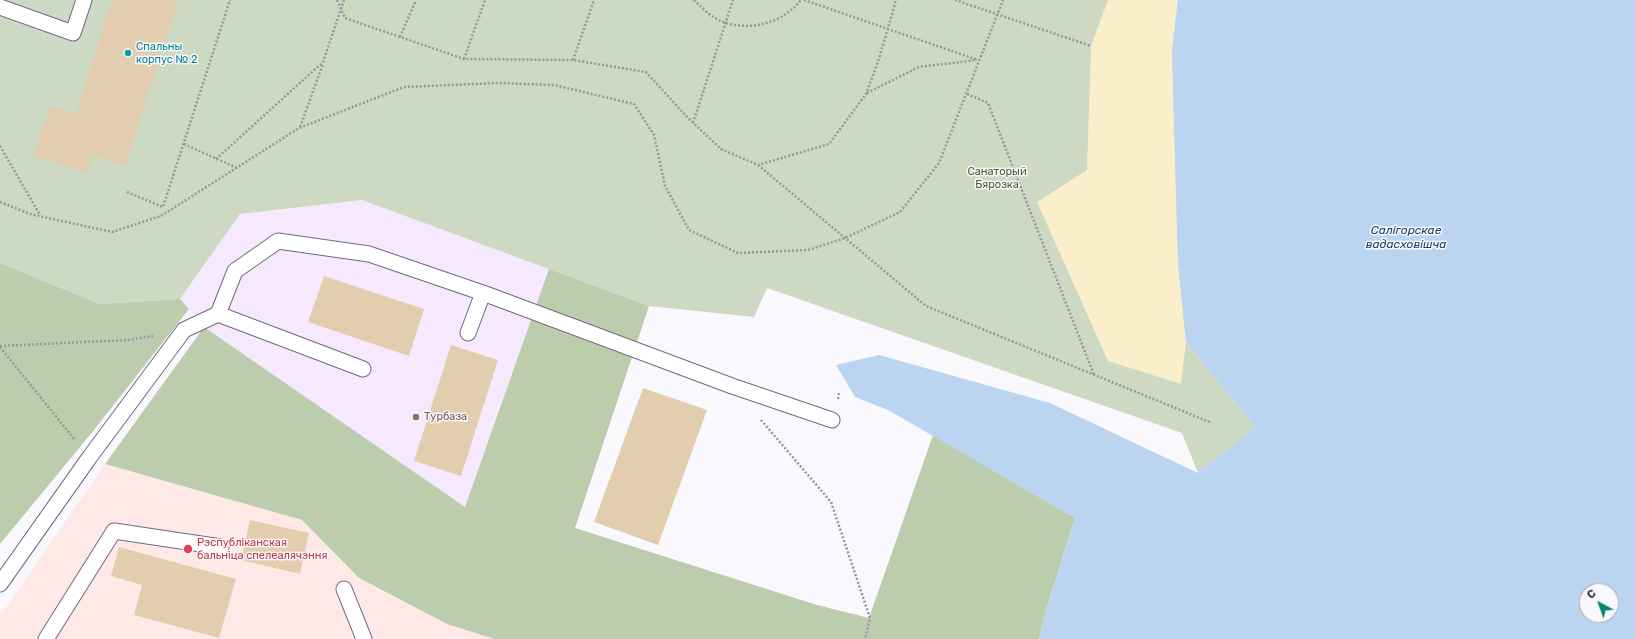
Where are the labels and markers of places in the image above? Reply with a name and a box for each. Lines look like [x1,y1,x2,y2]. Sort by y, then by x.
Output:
place label: Спальны корпус № 2 [136,40,197,66]
marker: Спальны корпус № 2 [123,48,133,58]
place label: Турбаза [424,410,467,424]
marker: Турбаза [411,412,421,422]
place label: Рэспубліканская бальніца спелеалячэння [197,536,327,562]
marker: Рэспубліканская бальніца спелеалячэння [182,543,194,555]

